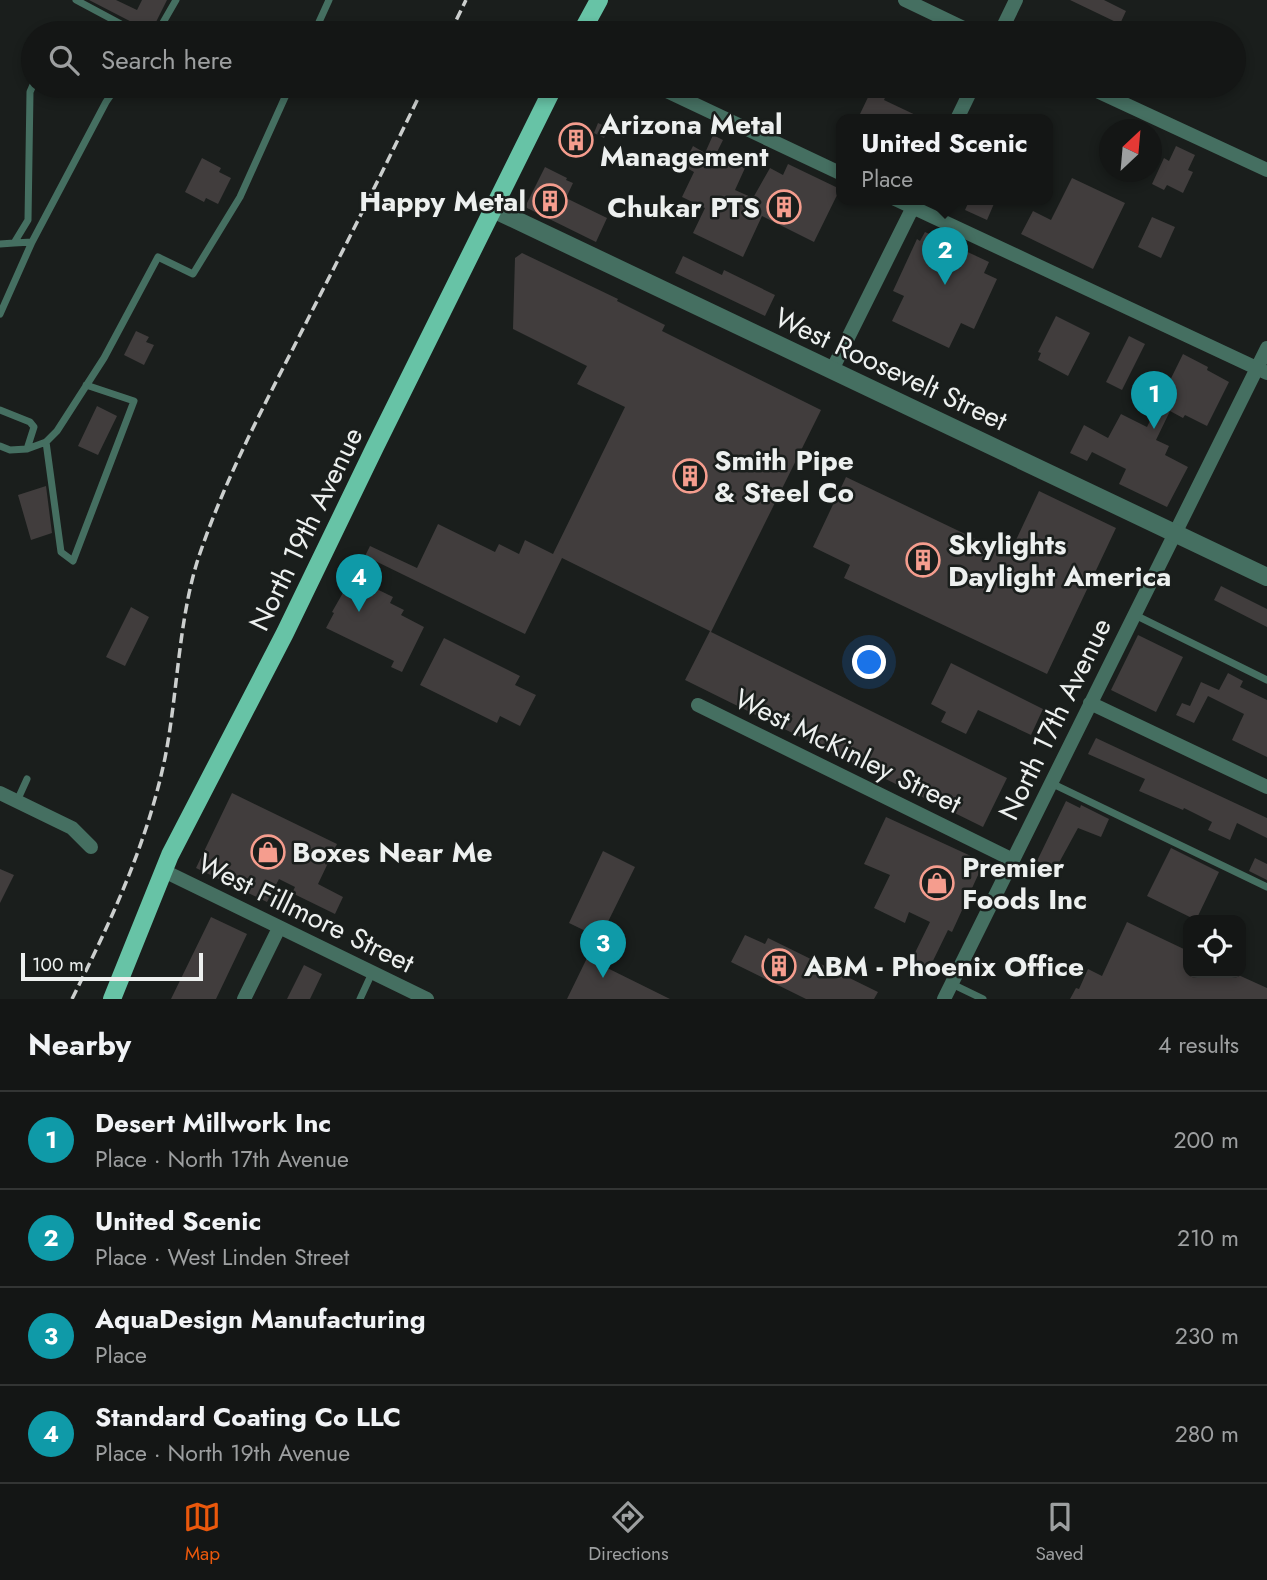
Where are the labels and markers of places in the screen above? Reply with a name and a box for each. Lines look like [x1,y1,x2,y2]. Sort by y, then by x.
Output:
place label: Arizona Metal Management [599,104,783,177]
building icon: Arizona Metal Management [557,121,595,159]
place label: Happy Metal [359,181,526,222]
building icon: Happy Metal [531,182,569,220]
place label: Chukar PTS [607,187,760,228]
building icon: Chukar PTS [765,188,803,226]
pin: 2 [922,227,968,285]
pin: 1 [1131,371,1177,429]
place label: Smith Pipe & Steel Co [714,440,854,513]
building icon: Smith Pipe & Steel Co [671,457,709,495]
place label: Skylights Daylight America [948,524,1171,597]
building icon: Skylights Daylight America [904,541,942,579]
pin: 4 [336,554,382,612]
place label: Boxes Near Me [292,832,493,873]
shop icon: Boxes Near Me [249,833,287,871]
place label: Premier Foods Inc [962,847,1087,920]
shop icon: Premier Foods Inc [918,864,956,902]
pin: 3 [580,920,626,978]
place label: ABM - Phoenix Office [803,946,1084,987]
building icon: ABM - Phoenix Office [760,947,798,985]

